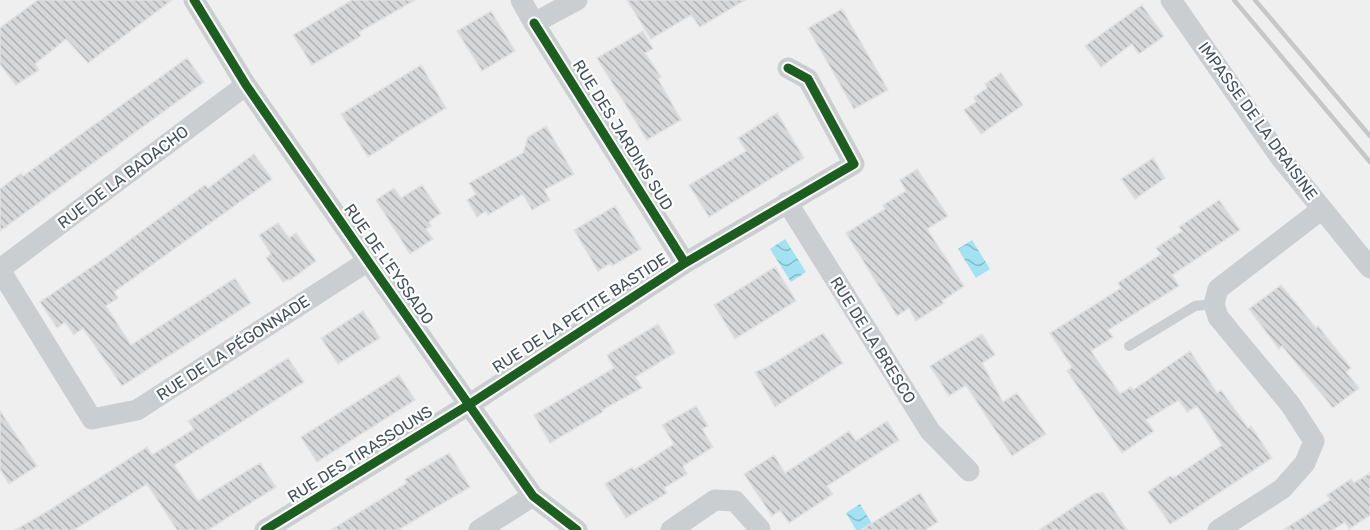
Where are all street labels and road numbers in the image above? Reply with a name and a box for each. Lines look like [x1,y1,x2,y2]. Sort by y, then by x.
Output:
street label: IMPASSE DE LA DRAISINE [1194,38,1322,204]
street label: RUE DES JARDINS SUD [569,56,677,214]
street label: RUE DE LA BADACHO [54,122,192,232]
street label: RUE DE L'EYSSADO [340,200,438,328]
street label: RUE DE LA PETITE BASTIDE [489,249,671,377]
street label: RUE DE LA BRESCO [826,273,920,407]
street label: RUE DE LA PÉGONNADE [153,291,313,405]
street label: RUE DES TIRASSOUNS [284,402,436,506]

